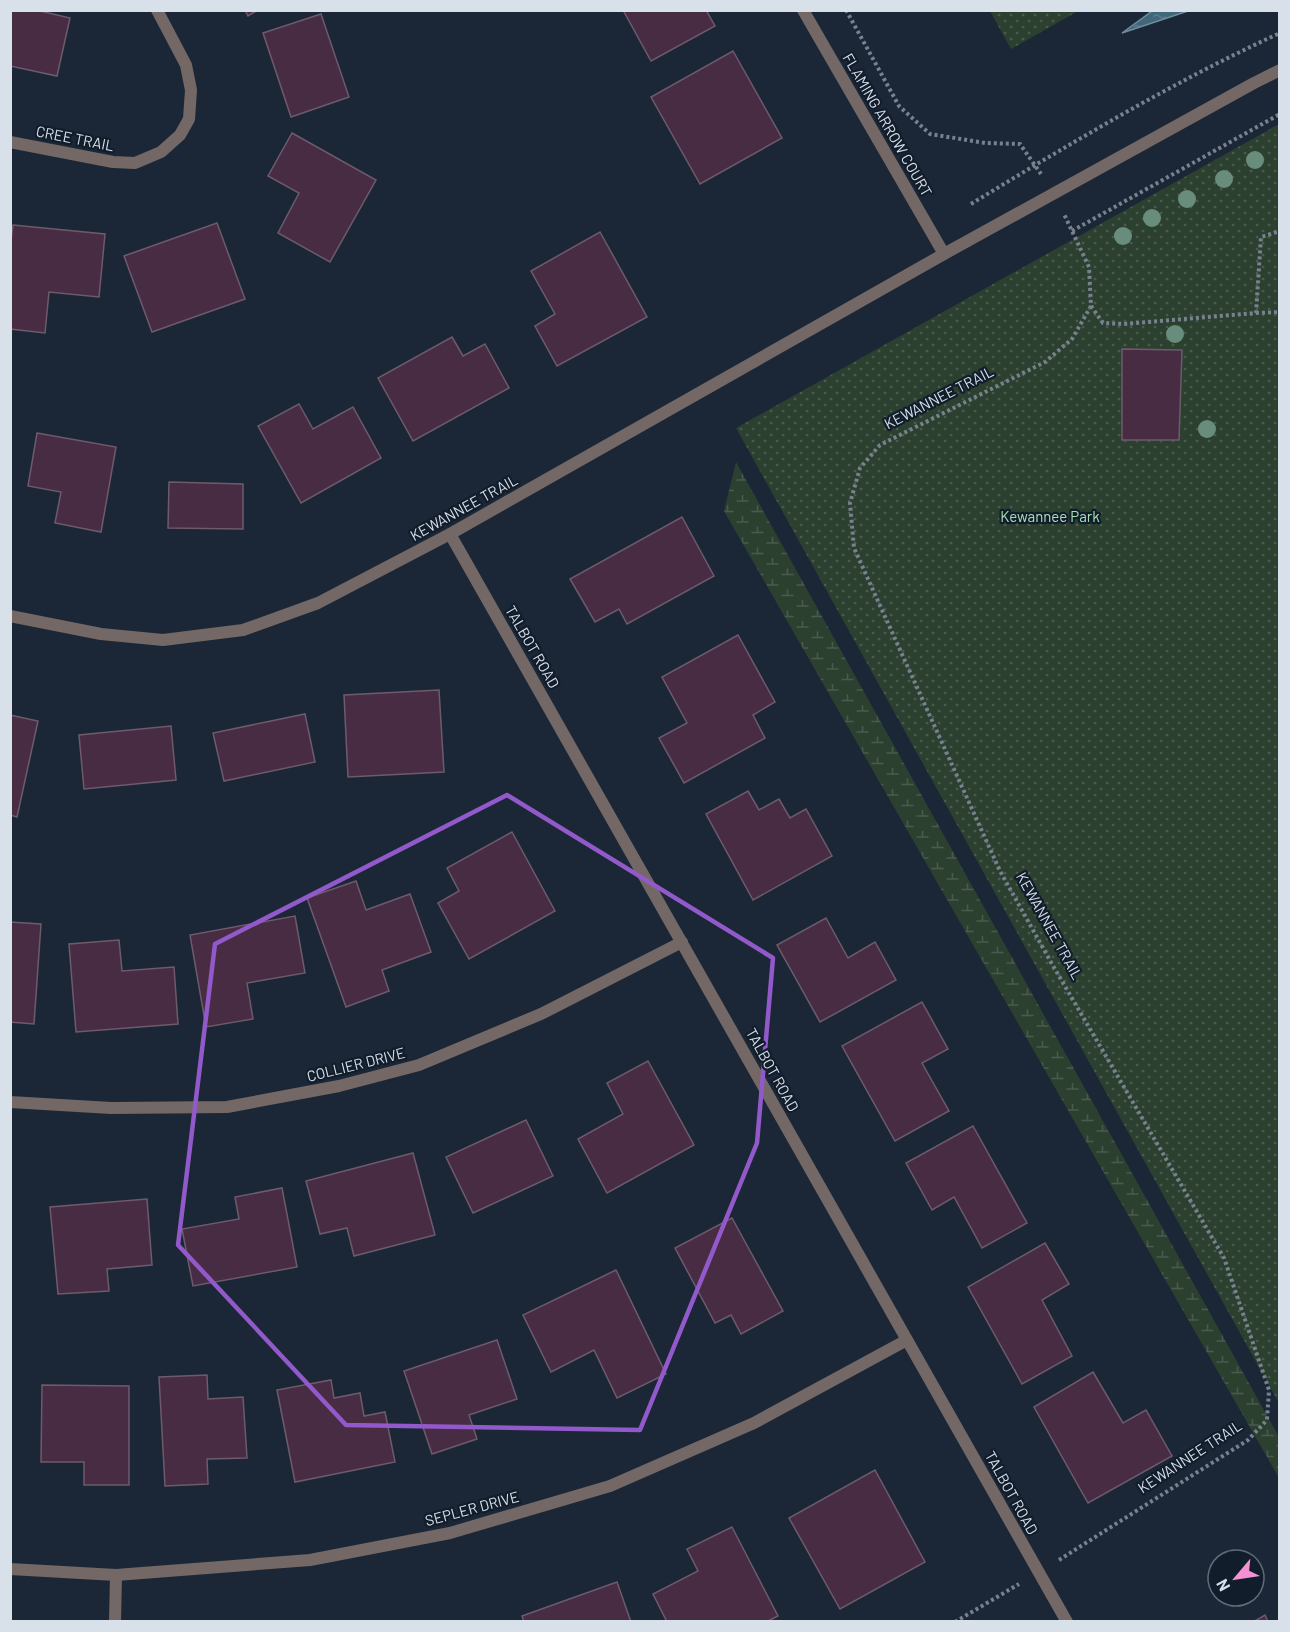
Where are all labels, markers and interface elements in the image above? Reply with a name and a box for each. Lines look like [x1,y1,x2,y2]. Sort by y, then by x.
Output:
street label: FLAMING ARROW COURT [839,50,936,199]
street label: CREE TRAIL [35,122,116,154]
street label: KEWANNEE TRAIL [881,362,996,432]
street label: KEWANNEE TRAIL [407,470,520,544]
park label: Kewannee Park [1000,507,1100,525]
street label: TALBOT ROAD [502,602,564,691]
street label: KEWANNEE TRAIL [1013,869,1087,982]
street label: TALBOT ROAD [743,1025,803,1114]
street label: COLLIER DRIVE [305,1043,407,1085]
street label: KEWANNEE TRAIL [1134,1416,1245,1496]
street label: TALBOT ROAD [982,1448,1042,1537]
street label: SEPLER DRIVE [423,1487,521,1529]
north arrow [1206,1548,1266,1608]
text: N [1212,1576,1233,1595]

